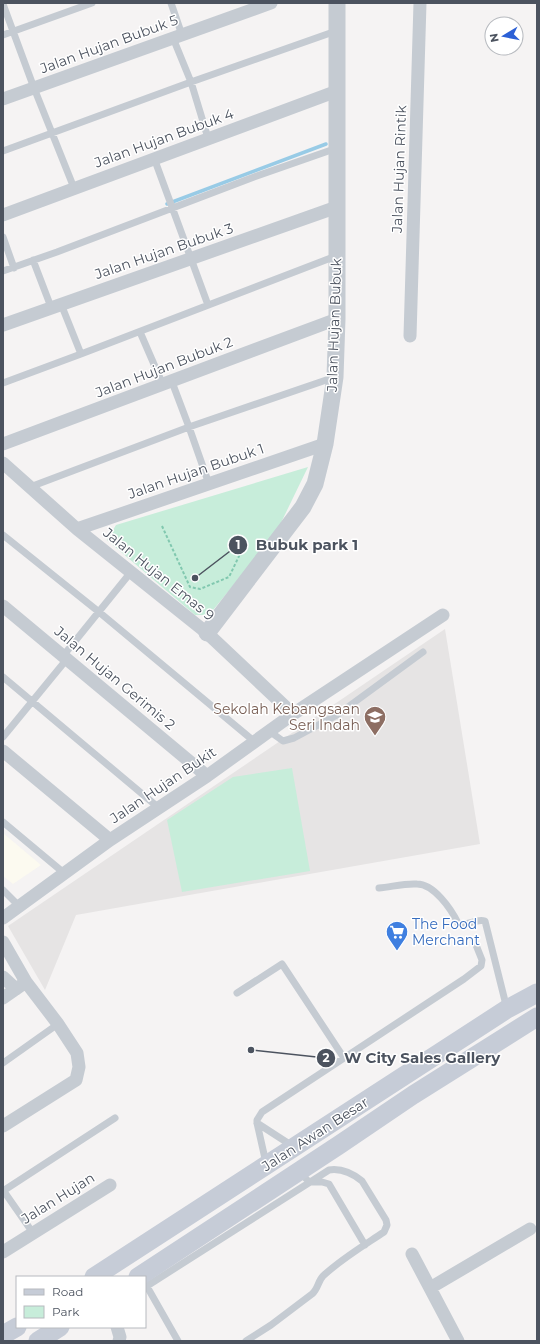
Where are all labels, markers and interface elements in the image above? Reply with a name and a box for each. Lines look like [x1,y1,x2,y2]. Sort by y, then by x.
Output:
street label: Jalan Hujan Bubuk 5 [37,11,180,78]
north arrow [484,16,524,56]
text: N [486,32,502,43]
street label: Jalan Hujan Bubuk 4 [91,104,237,172]
street label: Jalan Hujan Rintik [388,104,410,234]
street label: Jalan Hujan Bubuk 3 [91,219,236,283]
street label: Jalan Hujan Bubuk [323,257,345,393]
street label: Jalan Hujan Bubuk 2 [92,333,235,402]
street label: Jalan Hujan Bubuk 1 [125,439,266,503]
street label: Jalan Hujan Emas 9 [99,523,218,624]
callout: Bubuk park 1 [228,531,367,558]
text: Bubuk park 1 [256,535,358,554]
text: 1 [236,537,240,552]
street label: Jalan Hujan Gerimis 2 [50,622,179,734]
place label: Sekolah Kebangsaan Seri Indah [213,700,360,734]
school or university icon: Sekolah Kebangsaan Seri Indah [362,704,388,737]
street label: Jalan Hujan Bukit [106,743,220,828]
place label: The Food Merchant [412,915,480,949]
supermarket icon: The Food Merchant [384,919,410,952]
callout: W City Sales Gallery [316,1045,508,1072]
text: W City Sales Gallery [344,1048,501,1067]
text: 2 [322,1050,330,1065]
street label: Jalan Awan Besar [258,1093,372,1176]
street label: Jalan Hujan [17,1168,98,1228]
legend [16,1276,146,1328]
text: Road [52,1284,83,1299]
text: Park [52,1304,80,1319]

